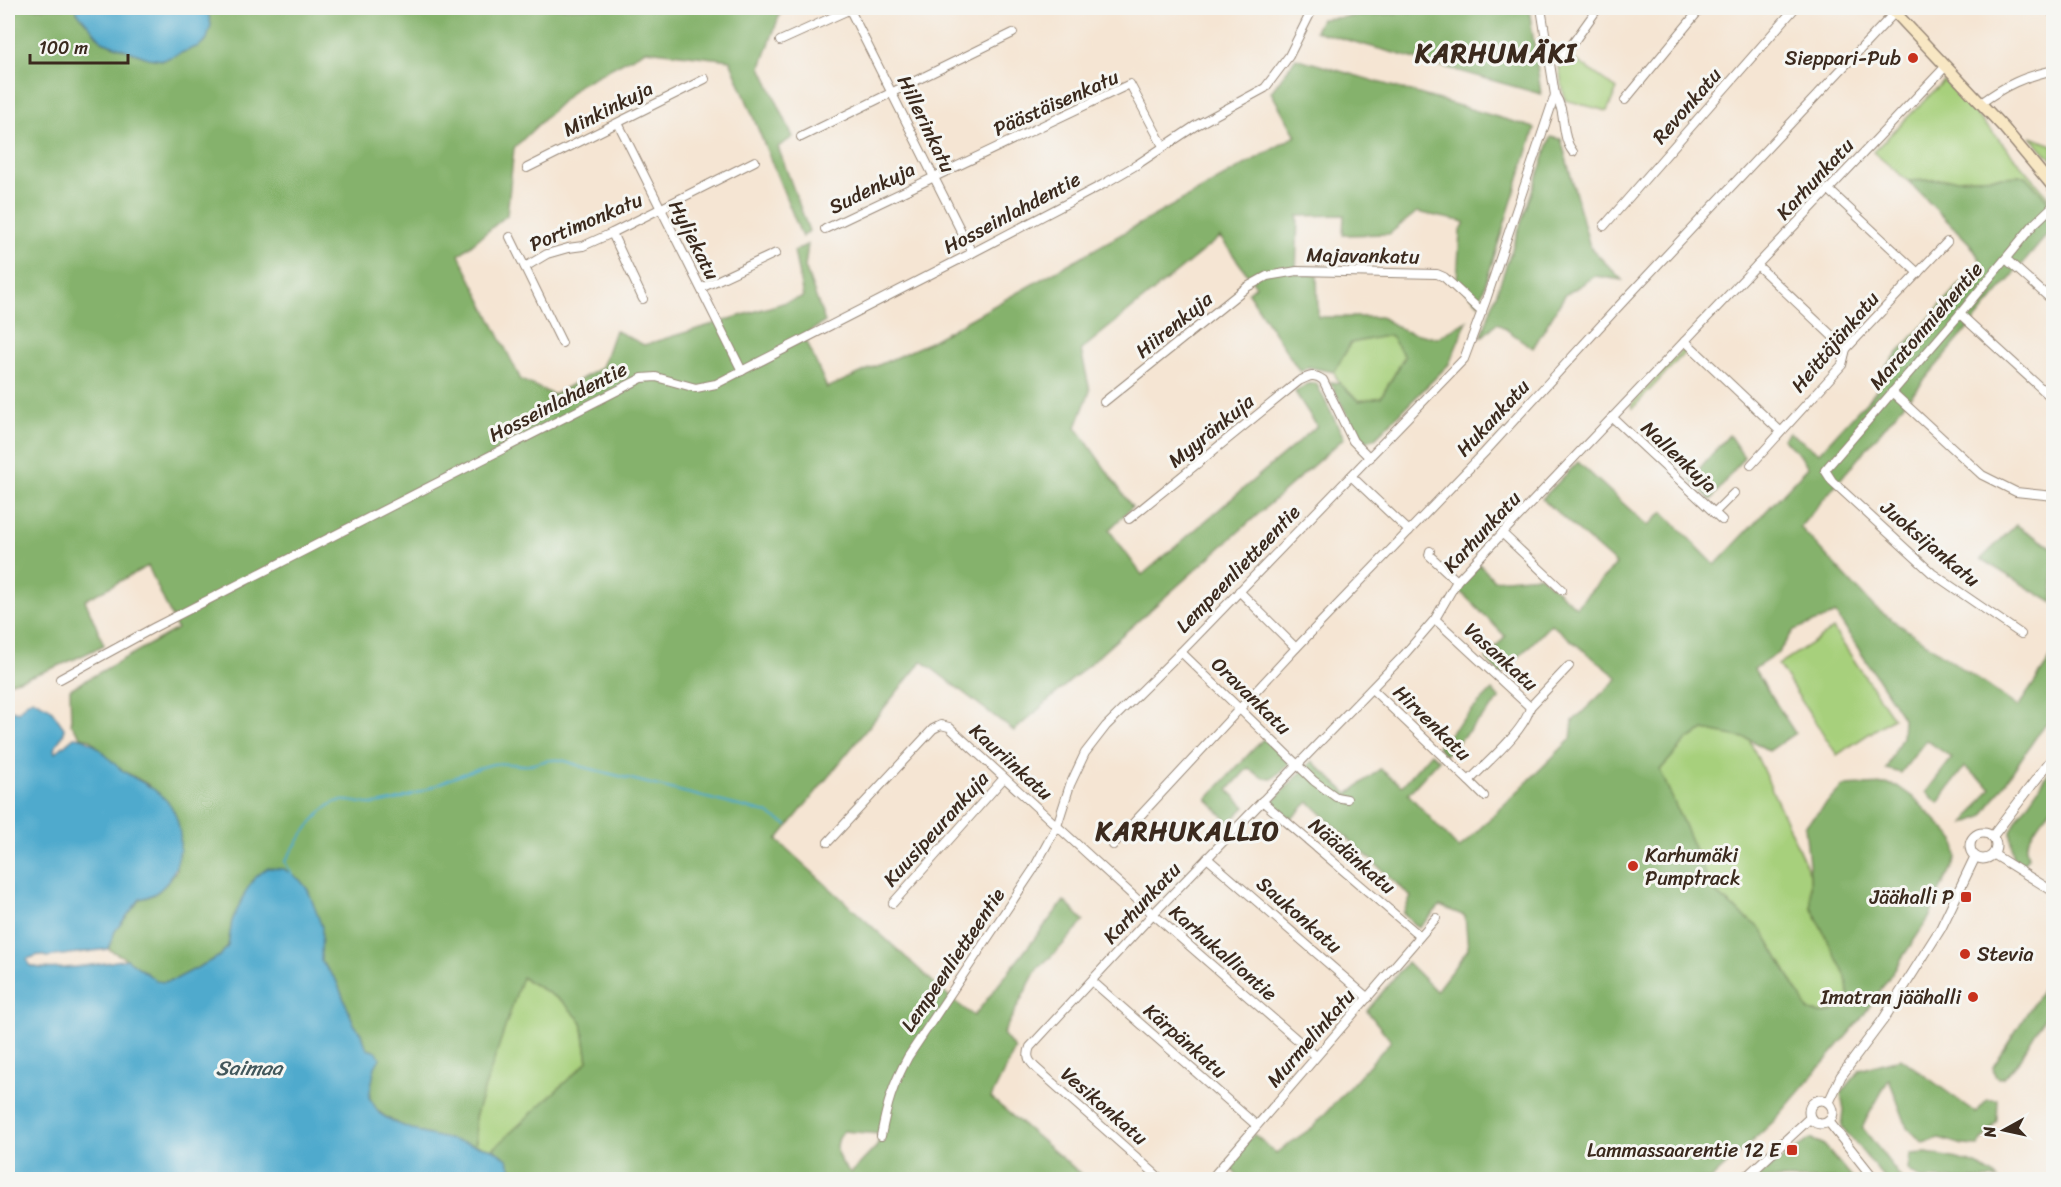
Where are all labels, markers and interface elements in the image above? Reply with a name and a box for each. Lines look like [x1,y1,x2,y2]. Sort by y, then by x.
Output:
scale bar [30,27,128,65]
district label: KARHUMÄKI [1414,30,1578,76]
text: 100 m [39,32,88,64]
place label: Sieppari-Pub [1785,41,1901,76]
marker: Sieppari-Pub [1906,51,1920,65]
street label: Revonkatu [1643,59,1731,152]
street label: Päästäisenkatu [987,60,1125,146]
street label: Hillerinkatu [887,69,965,179]
street label: Minkinkuja [557,71,659,147]
street label: Karhunkatu [1767,129,1863,228]
street label: Sudenkuja [823,152,921,224]
street label: Hosseinlahdentie [937,162,1087,264]
street label: Portimonkatu [524,182,648,262]
street label: Hyljekatu [659,194,729,287]
street label: Majavankatu [1306,238,1420,274]
street label: Maratonmiehentie [1860,254,1992,398]
street label: Hiirenkuja [1127,282,1221,367]
street label: Heittäjänkatu [1782,283,1888,401]
street label: Hosseinlahdentie [482,352,634,452]
street label: Hukankatu [1447,371,1539,465]
street label: Myyränkuja [1160,384,1263,477]
street label: Nallenkuja [1633,412,1725,502]
street label: Karhunkatu [1434,482,1530,581]
street label: Juoksijankatu [1871,491,1988,597]
street label: Lempeenlietteentie [1167,496,1309,642]
street label: Vasankatu [1456,614,1547,701]
street label: Oravankatu [1202,648,1300,744]
street label: Hirvenkatu [1384,676,1480,770]
street label: Kauriinkatu [961,715,1061,810]
street label: Kuusipeurankuja [874,762,999,895]
district label: KARHUKALLIO [1095,808,1280,854]
street label: Näädänkatu [1300,809,1404,903]
place label: Karhumäki Pumptrack [1645,838,1741,896]
street label: Karhunkatu [1094,853,1190,952]
marker: Karhumäki Pumptrack [1626,859,1640,873]
street label: Saukonkatu [1248,867,1350,963]
street label: Lempeenlietteentie [891,880,1015,1039]
place label: Jäähalli P [1869,880,1954,915]
marker: Jäähalli P [1959,890,1973,904]
street label: Karhukalliontie [1161,896,1285,1010]
place label: Stevia [1977,937,2033,972]
marker: Stevia [1958,947,1972,961]
street label: Murmelinkatu [1258,980,1365,1096]
place label: Imatran jäähalli [1820,980,1962,1015]
marker: Imatran jäähalli [1966,990,1980,1004]
street label: Kärpänkatu [1135,994,1235,1088]
water label: Saimaa [216,1049,284,1087]
street label: Vesikonkatu [1052,1058,1156,1154]
north arrow [1974,1100,2034,1160]
text: N [1974,1124,2005,1141]
place label: Lammassaarentie 12 E [1587,1133,1782,1168]
marker: Lammassaarentie 12 E [1785,1143,1799,1157]

